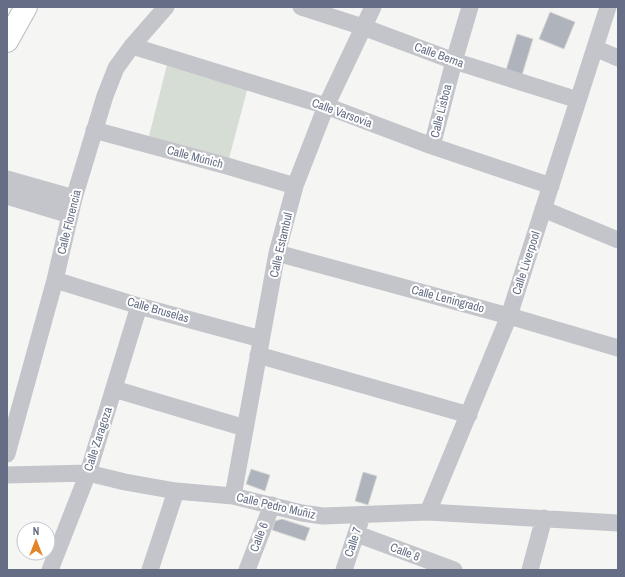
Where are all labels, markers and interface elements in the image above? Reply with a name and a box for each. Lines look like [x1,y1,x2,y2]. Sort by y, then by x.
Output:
street label: Calle Berna [412,39,466,71]
street label: Calle Lisboa [427,82,456,139]
street label: Calle Varsovia [310,95,375,132]
street label: Calle Múnich [165,142,225,172]
street label: Calle Florencia [53,187,85,256]
street label: Calle Estambul [266,211,296,279]
street label: Calle Liverpool [508,229,544,297]
street label: Calle Leningrado [410,282,486,316]
street label: Calle Bruselas [125,294,191,326]
street label: Calle Zaragoza [80,404,116,473]
street label: Calle Pedro Muñiz [235,489,317,523]
street label: Calle 6 [246,520,272,554]
north arrow [16,521,56,561]
text: N [33,524,39,538]
street label: Calle 7 [341,524,366,559]
street label: Calle 8 [388,539,422,565]

